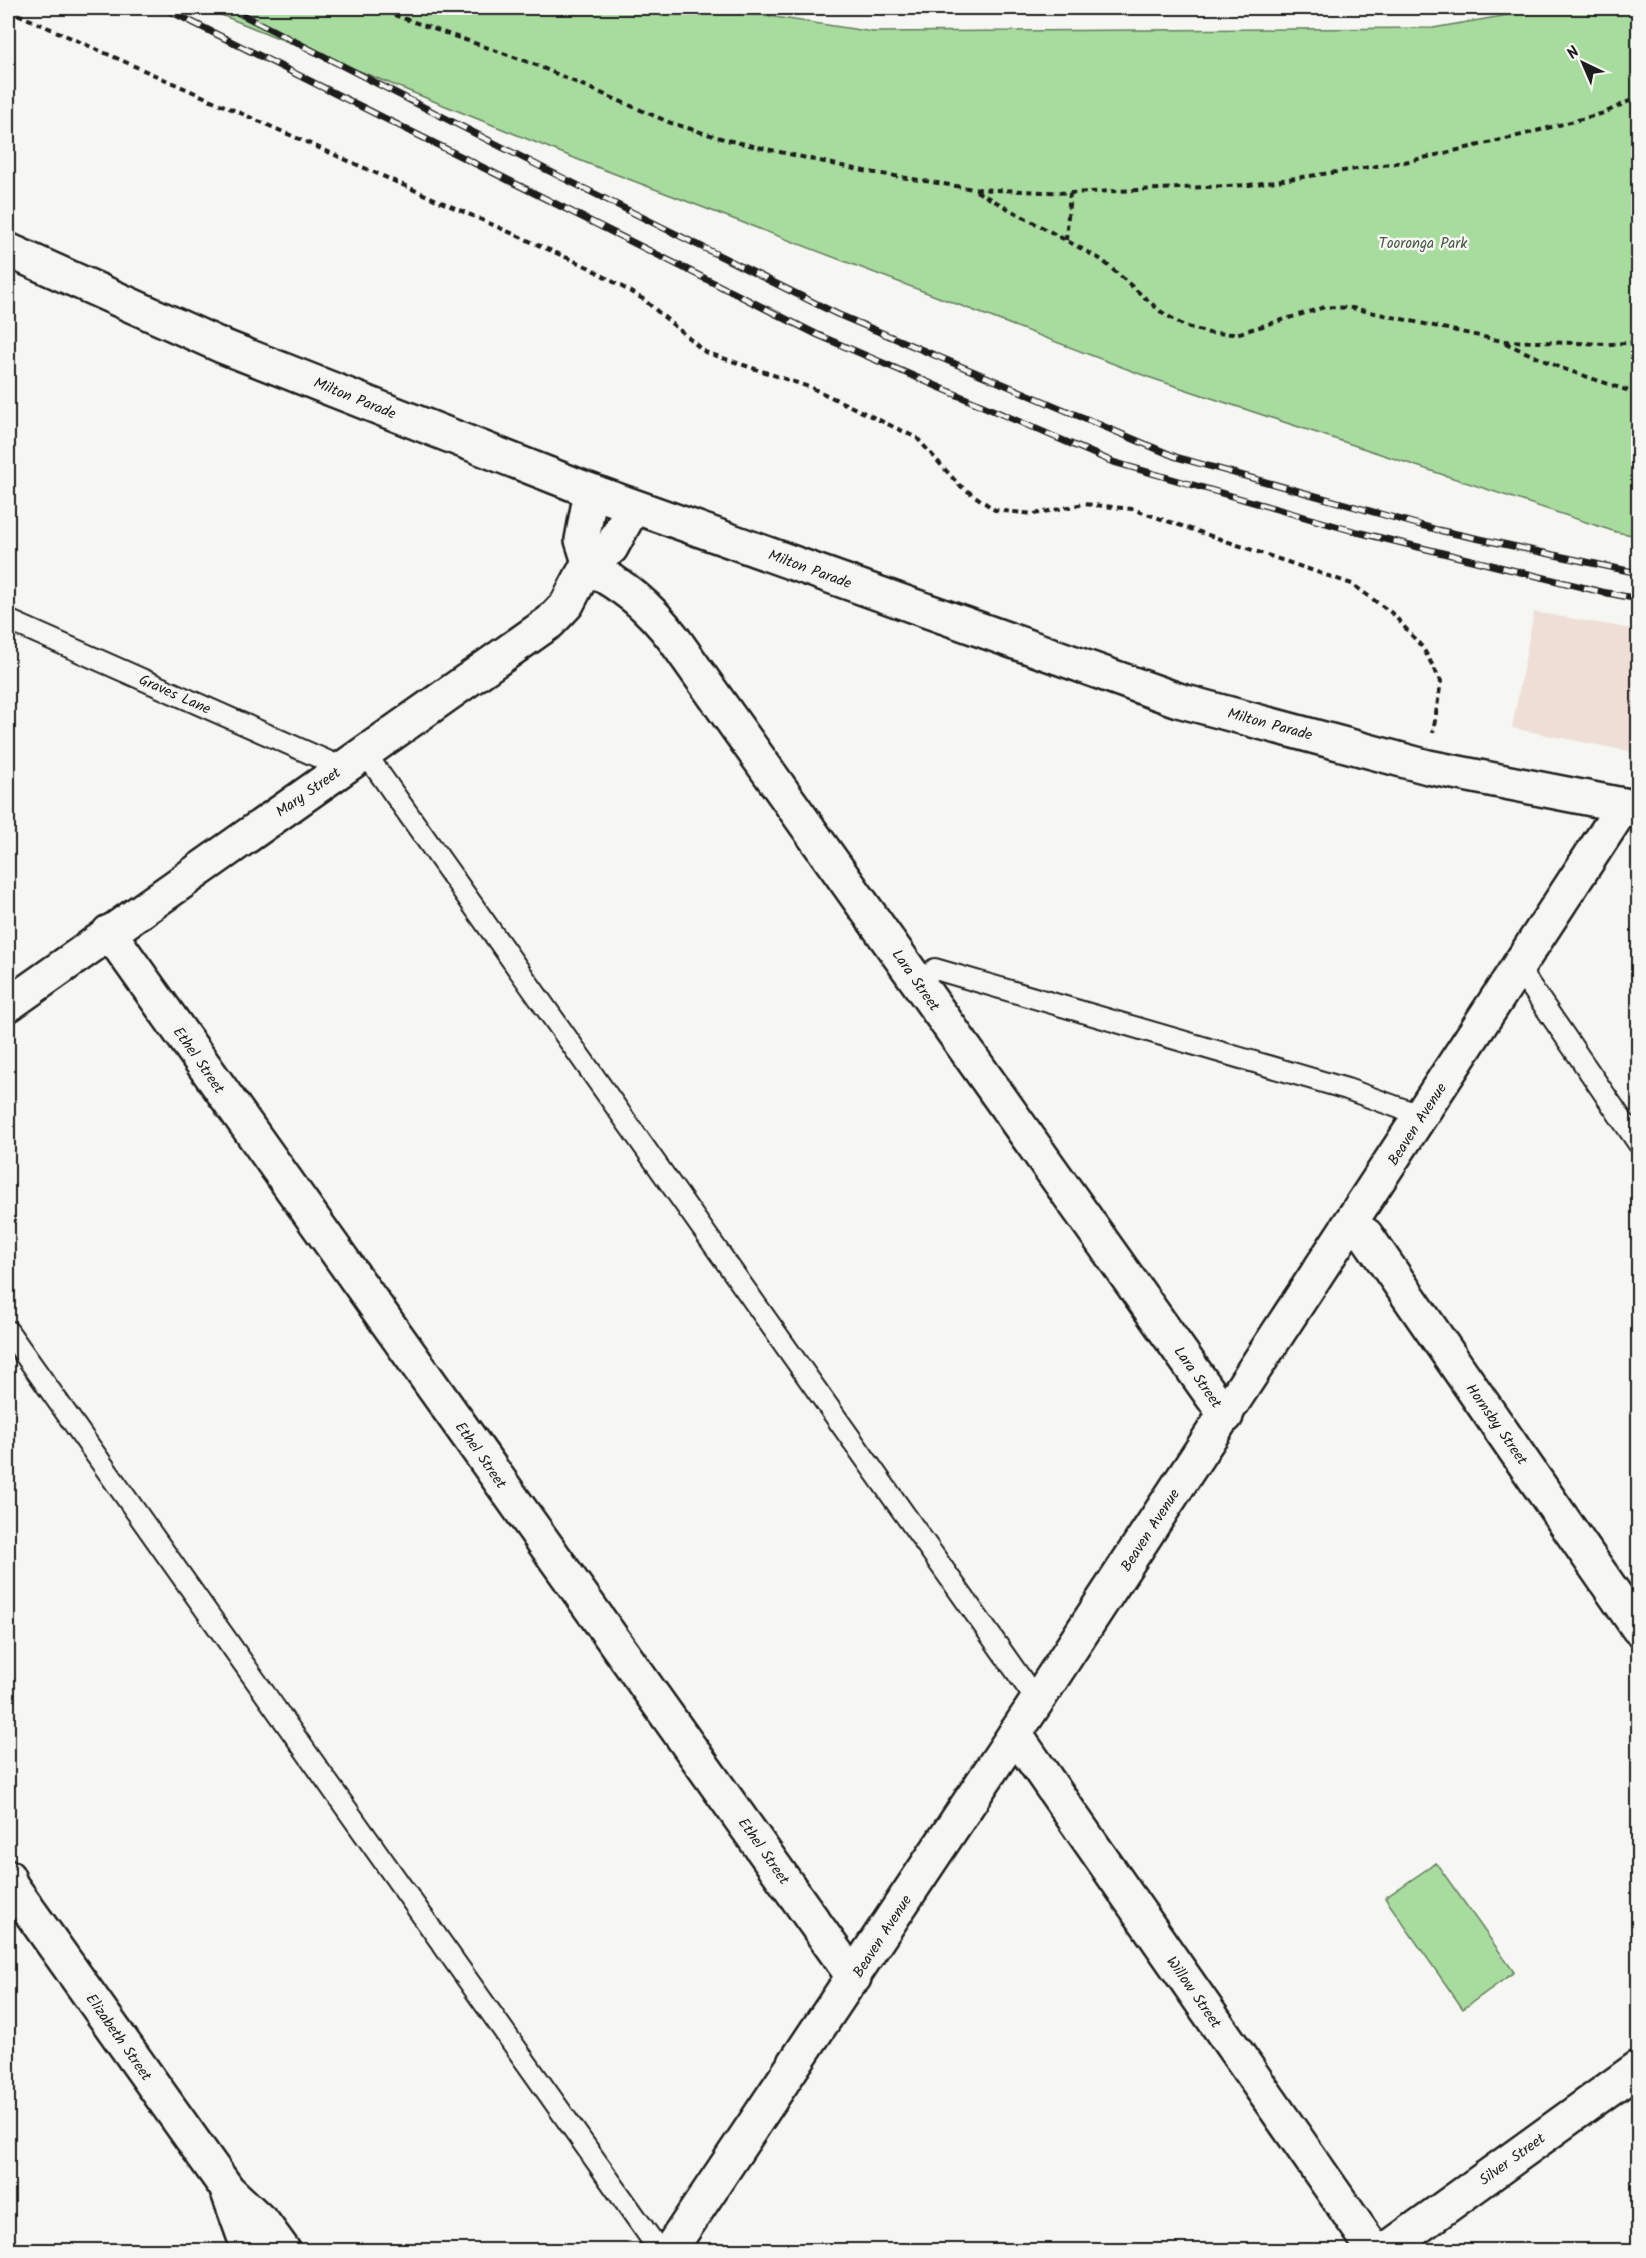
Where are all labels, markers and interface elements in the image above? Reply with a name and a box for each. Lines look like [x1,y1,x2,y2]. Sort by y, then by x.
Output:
north arrow [1553,33,1613,93]
text: N [1561,41,1586,66]
park label: Tooronga Park [1379,232,1468,256]
street label: Milton Parade [310,371,400,426]
street label: Milton Parade [765,544,855,596]
street label: Graves Lane [135,668,215,722]
street label: Milton Parade [1225,702,1315,748]
street label: Mary Street [271,761,346,824]
street label: Lara Street [885,944,946,1017]
street label: Ethel Street [166,1022,230,1099]
street label: Beaven Avenue [1382,1078,1454,1171]
street label: Lara Street [1167,1341,1228,1414]
street label: Hornsby Street [1459,1379,1533,1471]
street label: Ethel Street [448,1417,512,1494]
street label: Beaven Avenue [1115,1484,1187,1577]
street label: Ethel Street [731,1813,795,1890]
street label: Beaven Avenue [847,1890,919,1983]
street label: Willow Street [1159,1951,1227,2034]
street label: Elizabeth Street [79,1989,157,2086]
street label: Silver Street [1474,2127,1551,2192]

